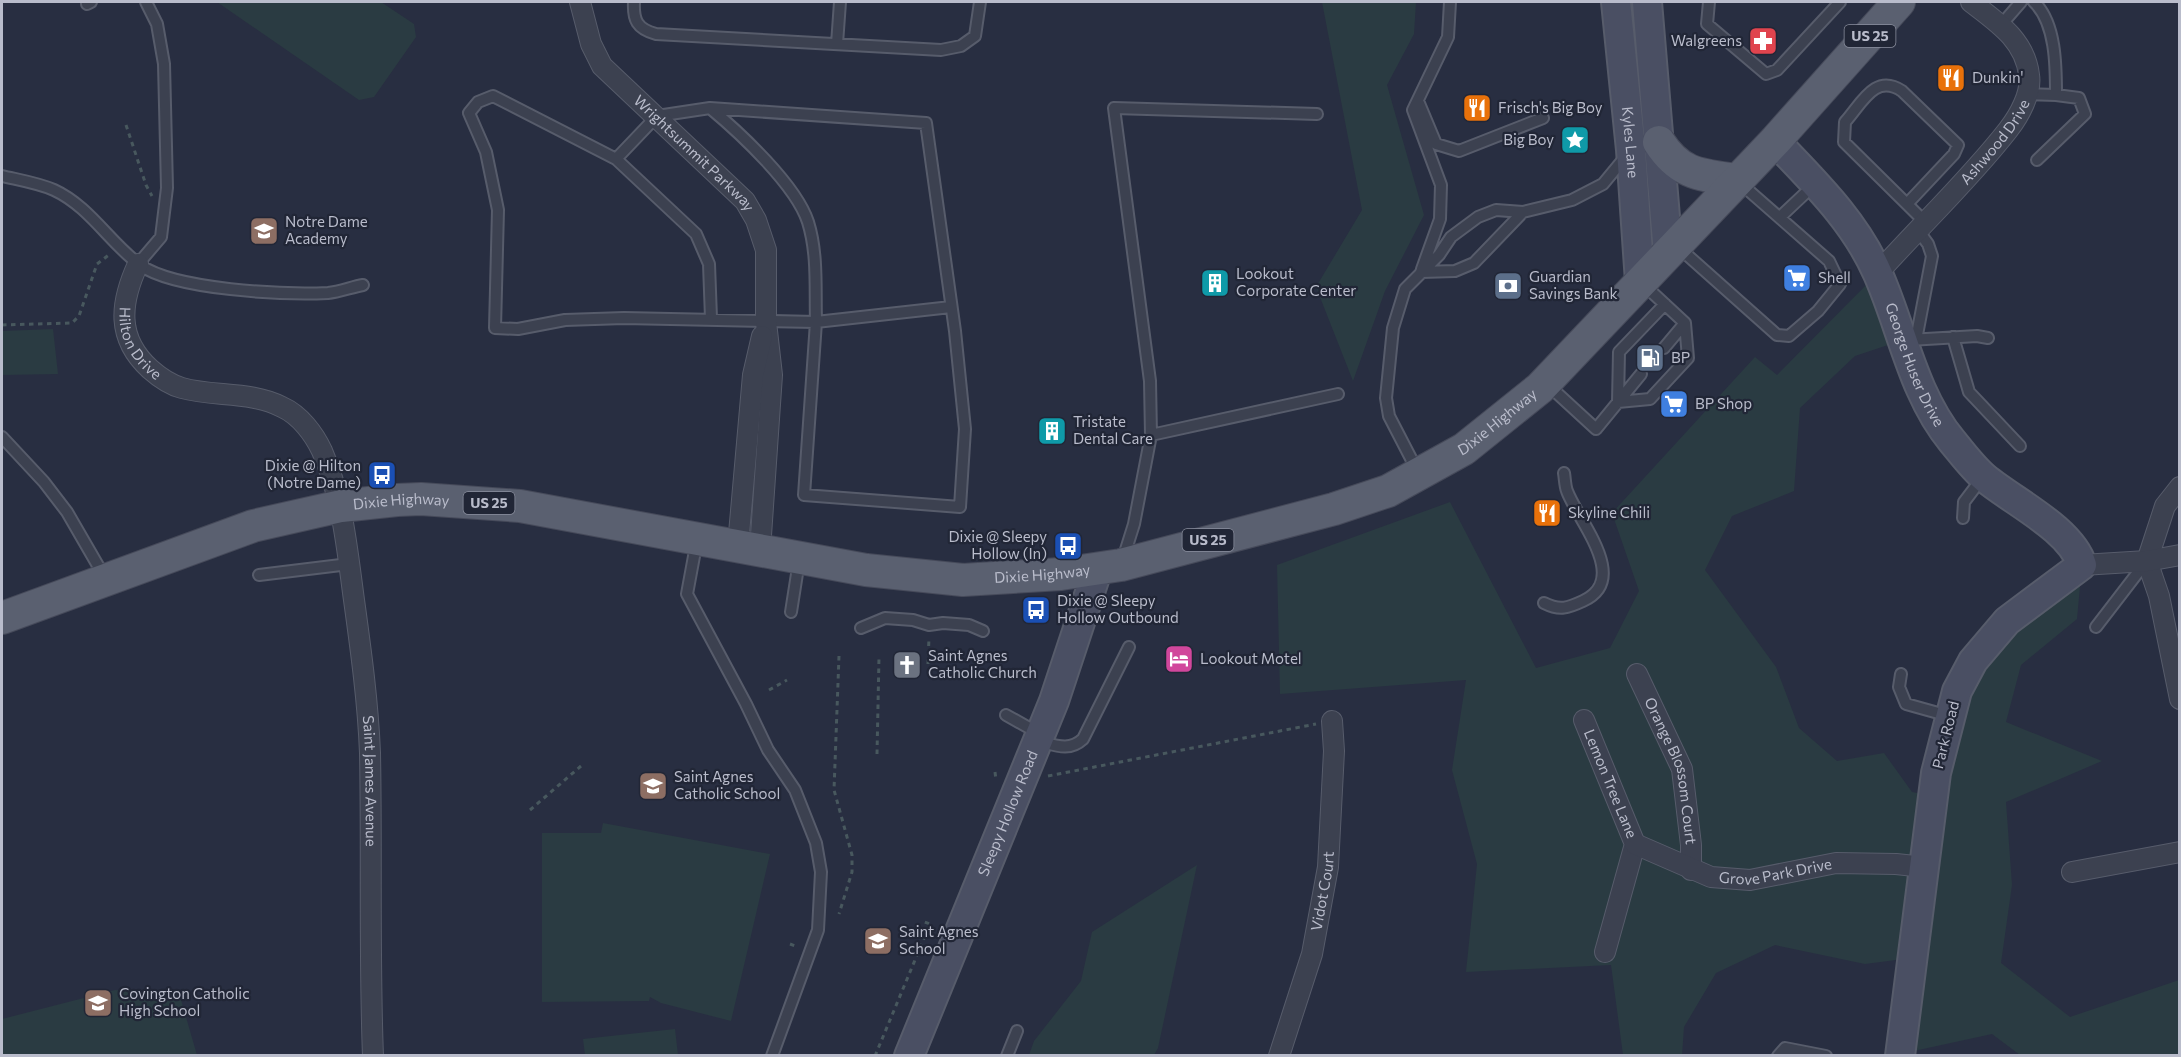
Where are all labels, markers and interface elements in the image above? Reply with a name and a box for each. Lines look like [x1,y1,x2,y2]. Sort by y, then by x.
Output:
pharmacy icon: Walgreens [1747,25,1779,57]
road number: US 25 [1844,25,1896,47]
place label: Walgreens [1671,31,1742,49]
restaurant icon: Dunkin' [1935,62,1967,94]
place label: Dunkin' [1972,68,2024,86]
street label: Wrightsummit Parkway [631,91,759,214]
restaurant icon: Frisch's Big Boy [1461,92,1493,124]
street label: Ashwood Drive [1956,96,2033,188]
place label: Frisch's Big Boy [1498,98,1603,116]
street label: Kyles Lane [1619,106,1643,179]
place icon: Big Boy [1559,124,1591,156]
place label: Big Boy [1503,130,1554,148]
place label: Notre Dame Academy [285,212,368,247]
school or university icon: Notre Dame Academy [248,215,280,247]
supermarket icon: Shell [1781,262,1813,294]
place label: Lookout Corporate Center [1236,264,1356,299]
building icon: Lookout Corporate Center [1199,267,1231,299]
place label: Guardian Savings Bank [1529,267,1618,302]
place label: Shell [1818,268,1851,286]
bank icon: Guardian Savings Bank [1492,270,1524,302]
street label: George Huser Drive [1882,300,1949,430]
street label: Hilton Drive [116,307,166,383]
fuel station icon: BP [1634,342,1666,374]
place label: BP [1671,348,1690,366]
street label: Dixie Highway [1454,384,1540,459]
supermarket icon: BP Shop [1658,388,1690,420]
place label: BP Shop [1695,394,1752,412]
place label: Tristate Dental Care [1073,412,1153,447]
building icon: Tristate Dental Care [1036,415,1068,447]
place label: Dixie @ Hilton (Notre Dame) [265,456,361,491]
bus stop icon: Dixie @ Hilton (Notre Dame) [366,459,398,491]
street label: Dixie Highway [352,489,450,513]
road number: US 25 [464,492,514,514]
restaurant icon: Skyline Chili [1531,497,1563,529]
place label: Skyline Chili [1568,503,1650,521]
place label: Dixie @ Sleepy Hollow (In) [948,527,1047,562]
road number: US 25 [1182,529,1234,551]
bus stop icon: Dixie @ Sleepy Hollow (In) [1052,530,1084,562]
street label: Dixie Highway [994,560,1092,586]
place label: Dixie @ Sleepy Hollow Outbound [1057,591,1179,626]
bus stop icon: Dixie @ Sleepy Hollow Outbound [1020,594,1052,626]
hotel icon: Lookout Motel [1163,643,1195,675]
place label: Saint Agnes Catholic Church [928,646,1037,681]
church icon: Saint Agnes Catholic Church [891,649,923,681]
place label: Lookout Motel [1200,649,1302,667]
street label: Orange Blossom Court [1641,694,1701,845]
street label: Park Road [1928,699,1962,771]
street label: Saint James Avenue [360,715,381,847]
street label: Lemon Tree Lane [1581,726,1642,841]
street label: Sleepy Hollow Road [973,748,1041,879]
place label: Saint Agnes Catholic School [674,767,780,802]
school or university icon: Saint Agnes Catholic School [637,770,669,802]
street label: Vidot Court [1306,851,1337,932]
street label: Grove Park Drive [1718,854,1833,888]
place label: Saint Agnes School [899,922,979,957]
school or university icon: Saint Agnes School [862,925,894,957]
place label: Covington Catholic High School [119,984,250,1019]
school or university icon: Covington Catholic High School [82,987,114,1019]

